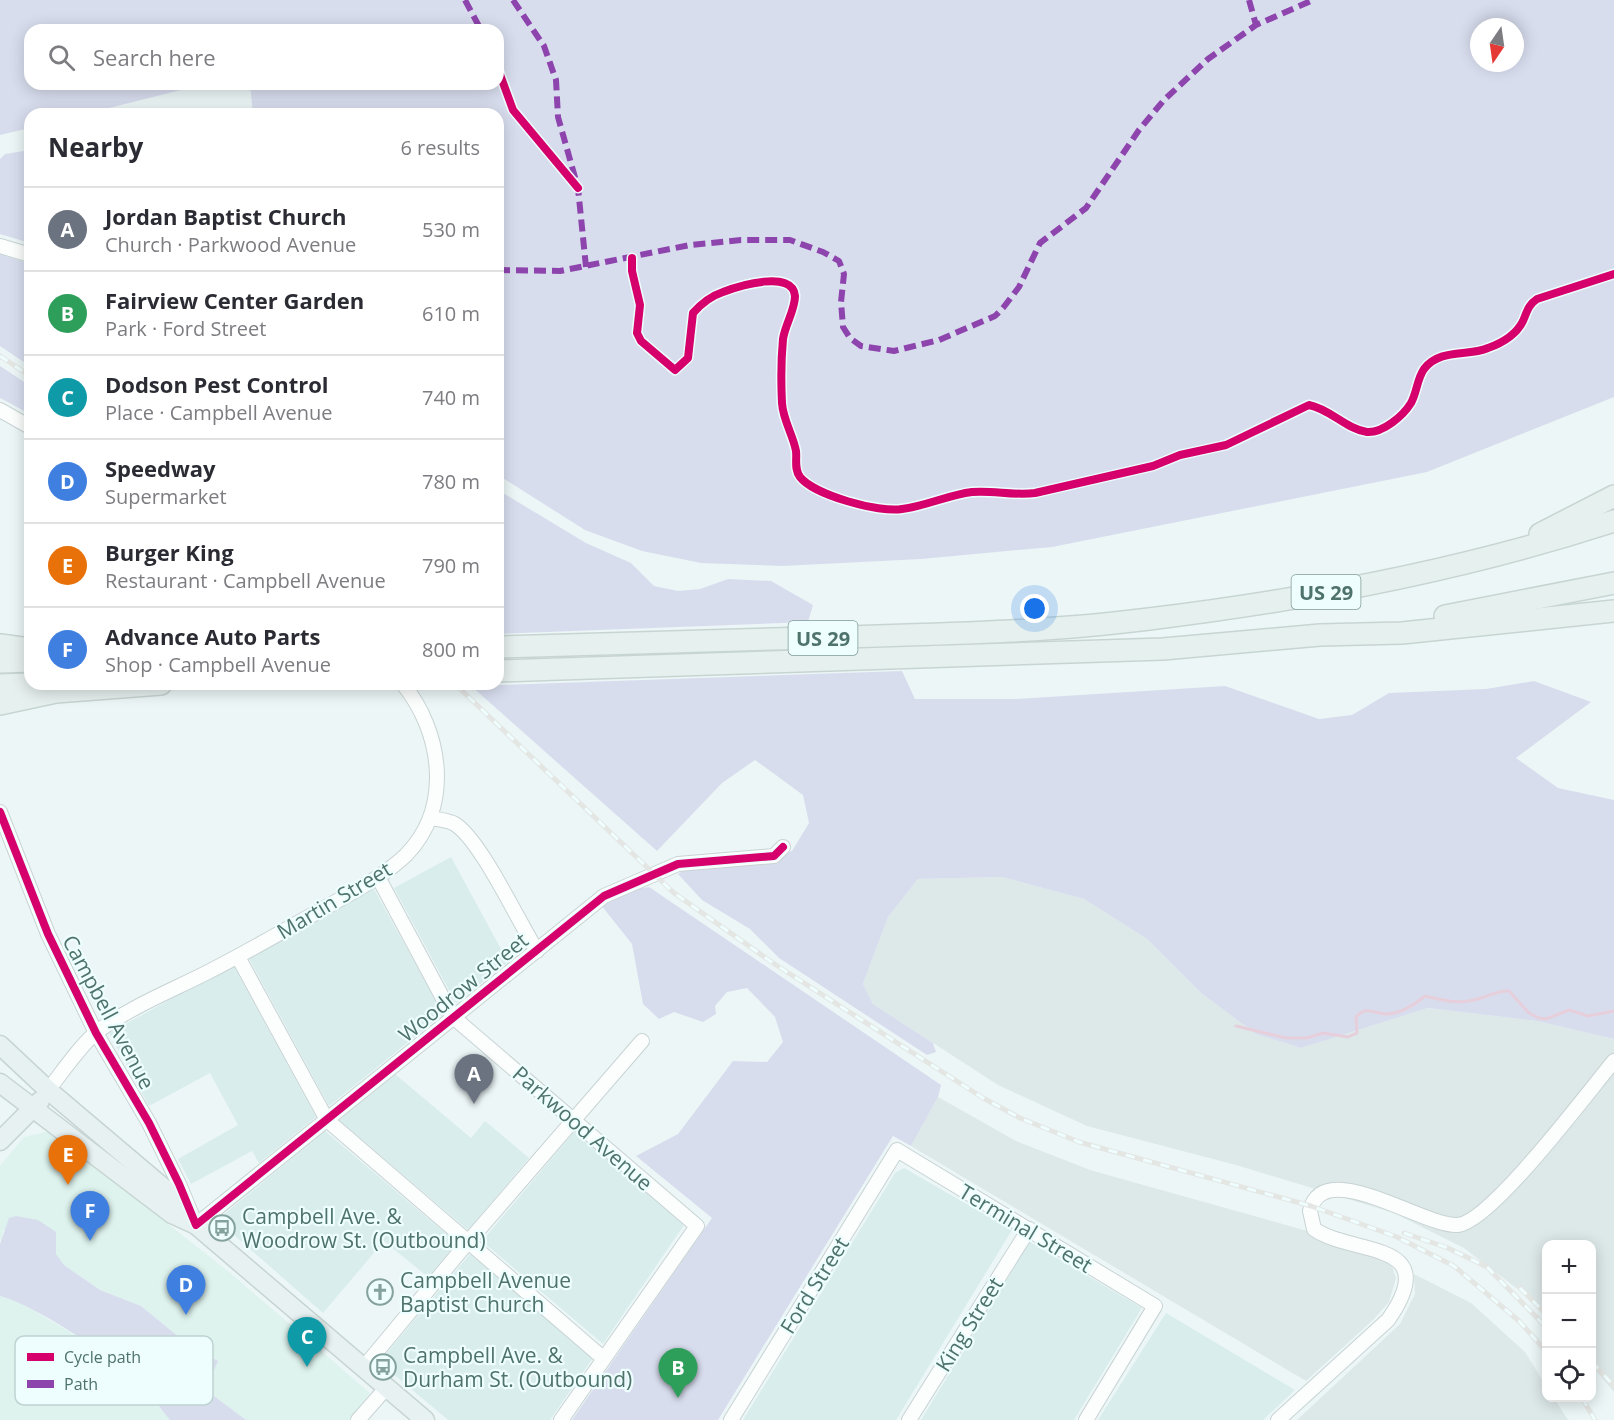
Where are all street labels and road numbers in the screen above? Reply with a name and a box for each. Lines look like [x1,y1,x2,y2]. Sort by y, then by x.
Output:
road number: US 29 [1292,575,1360,609]
road number: US 29 [788,621,858,655]
street label: Martin Street [272,855,396,945]
street label: Woodrow Street [392,926,534,1048]
street label: Campbell Avenue [56,930,162,1094]
street label: Parkwood Avenue [507,1059,659,1197]
street label: Terminal Street [954,1177,1098,1279]
street label: Ford Street [773,1231,855,1339]
street label: King Street [929,1271,1009,1377]

